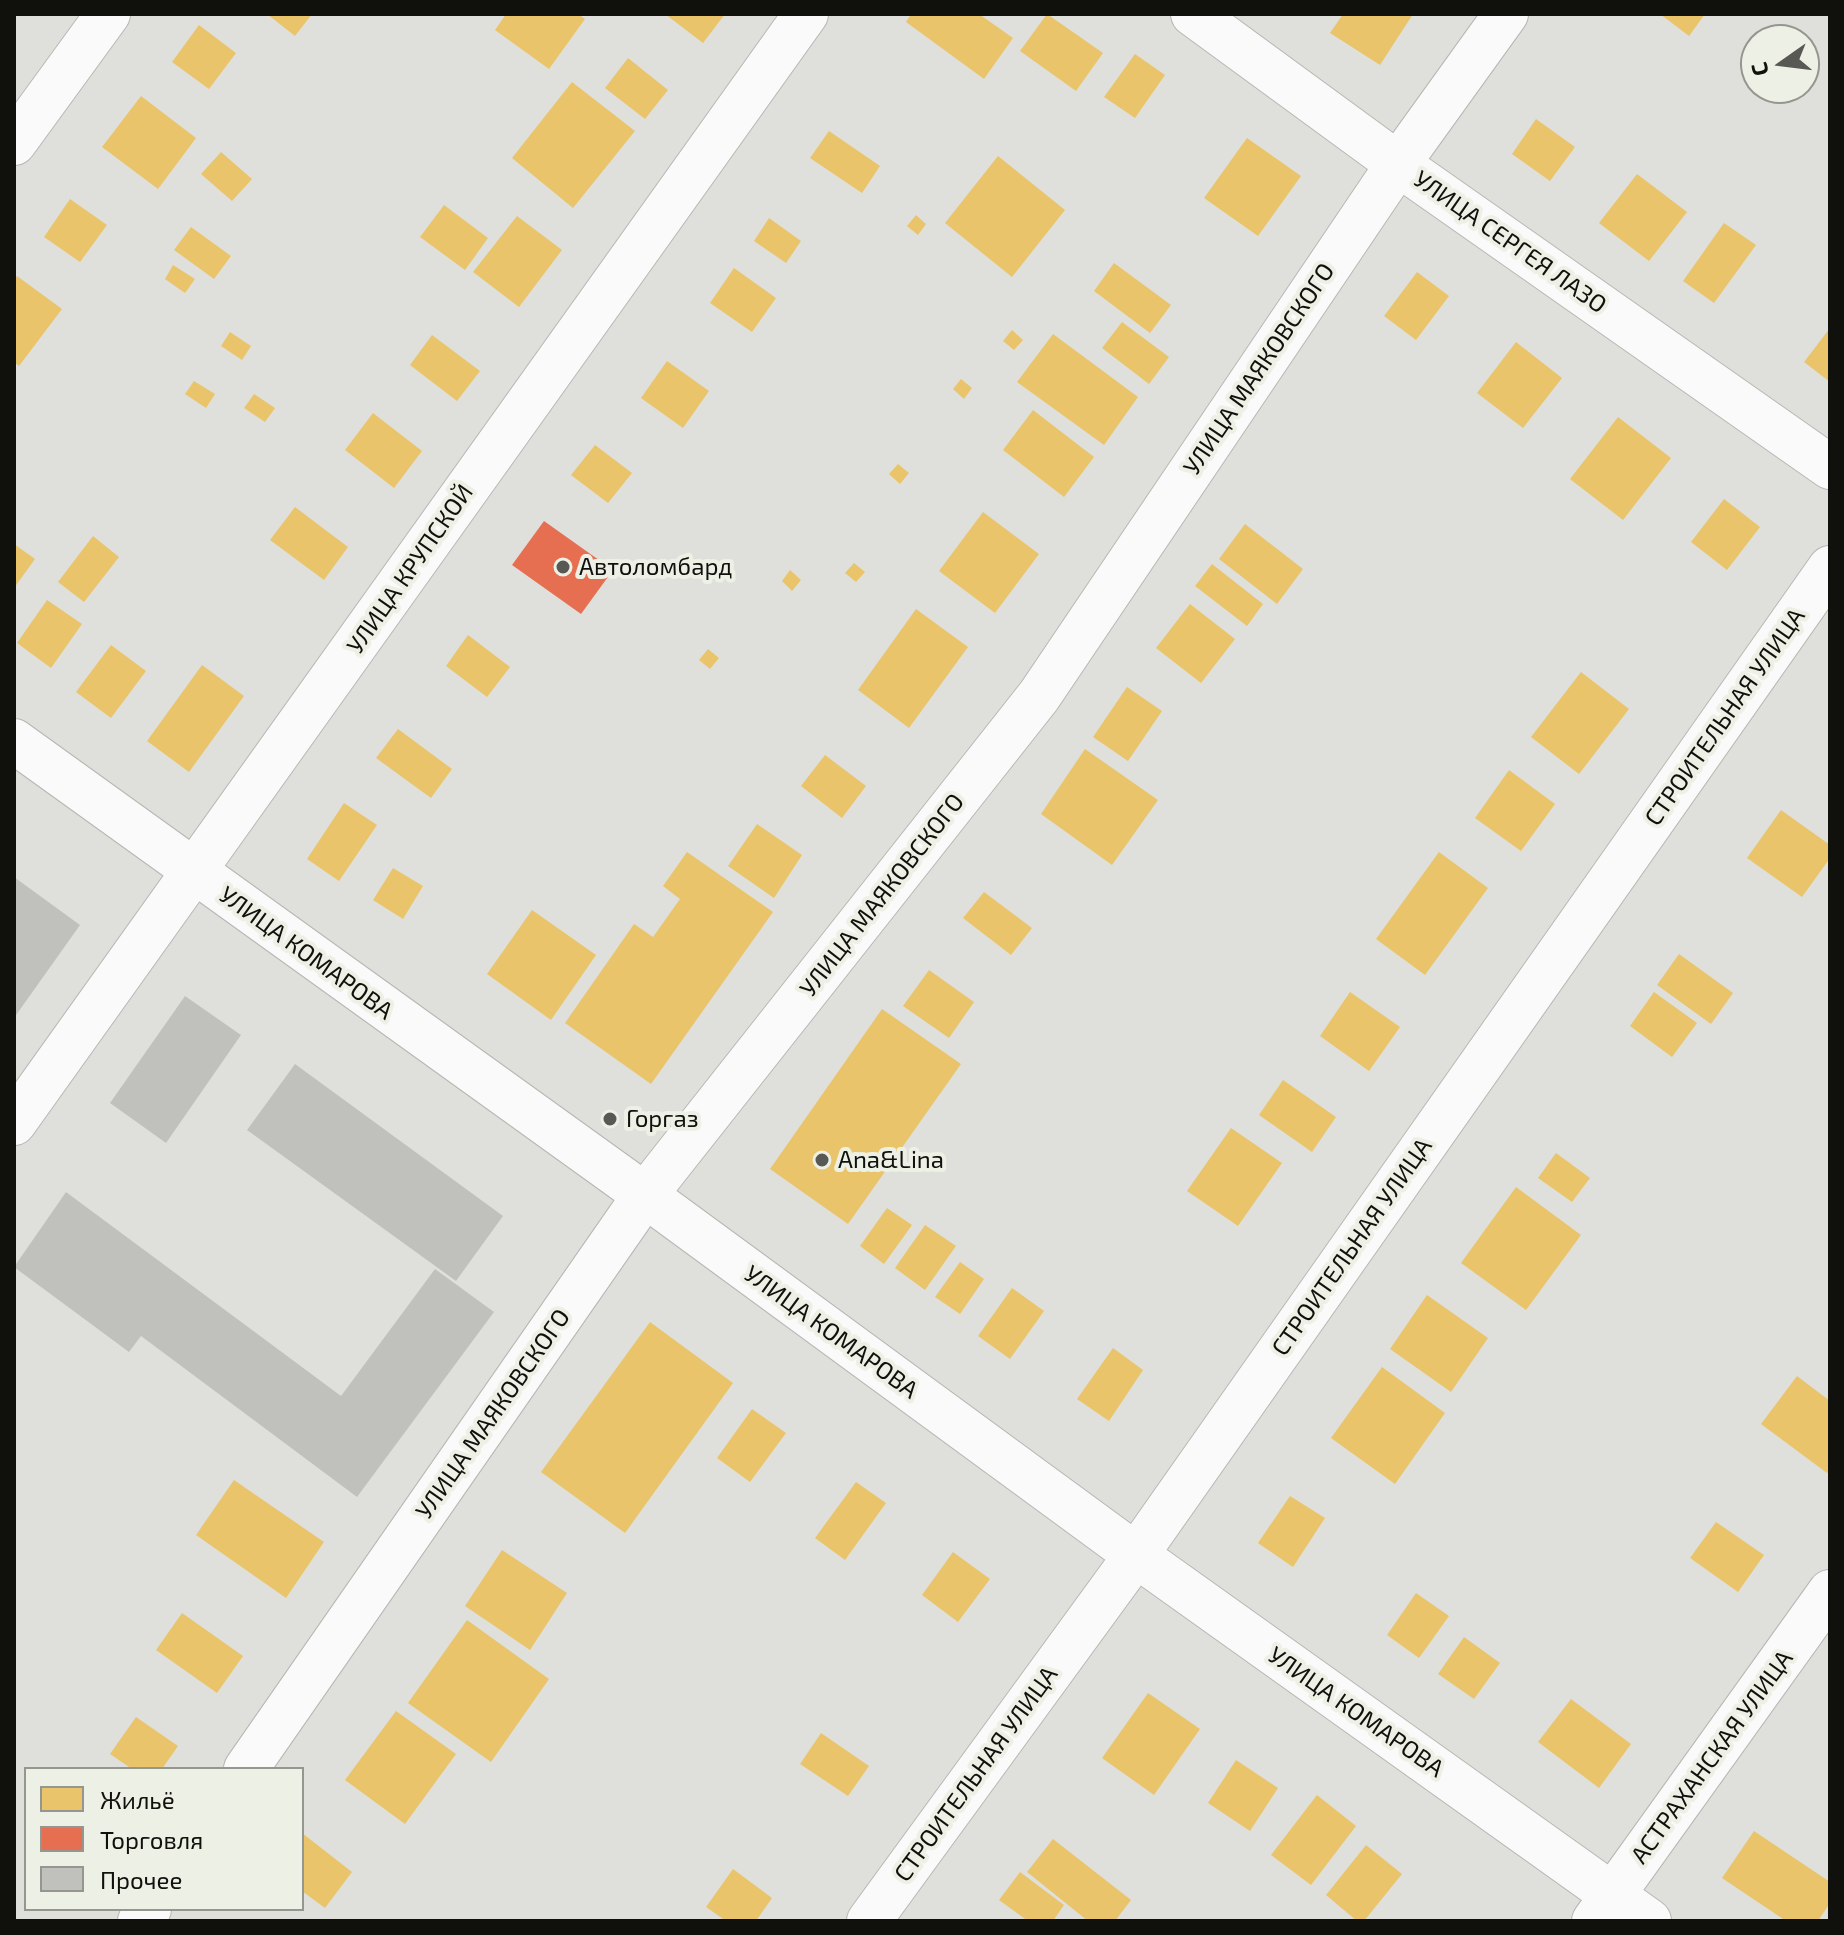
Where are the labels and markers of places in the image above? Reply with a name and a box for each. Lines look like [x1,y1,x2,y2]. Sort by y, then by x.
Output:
place label: Автоломбард [579,553,732,581]
marker: Автоломбард [554,558,572,576]
place label: Горгаз [626,1105,699,1133]
marker: Горгаз [601,1110,619,1128]
place label: Ana&Lina [838,1146,944,1174]
marker: Ana&Lina [813,1151,831,1169]

